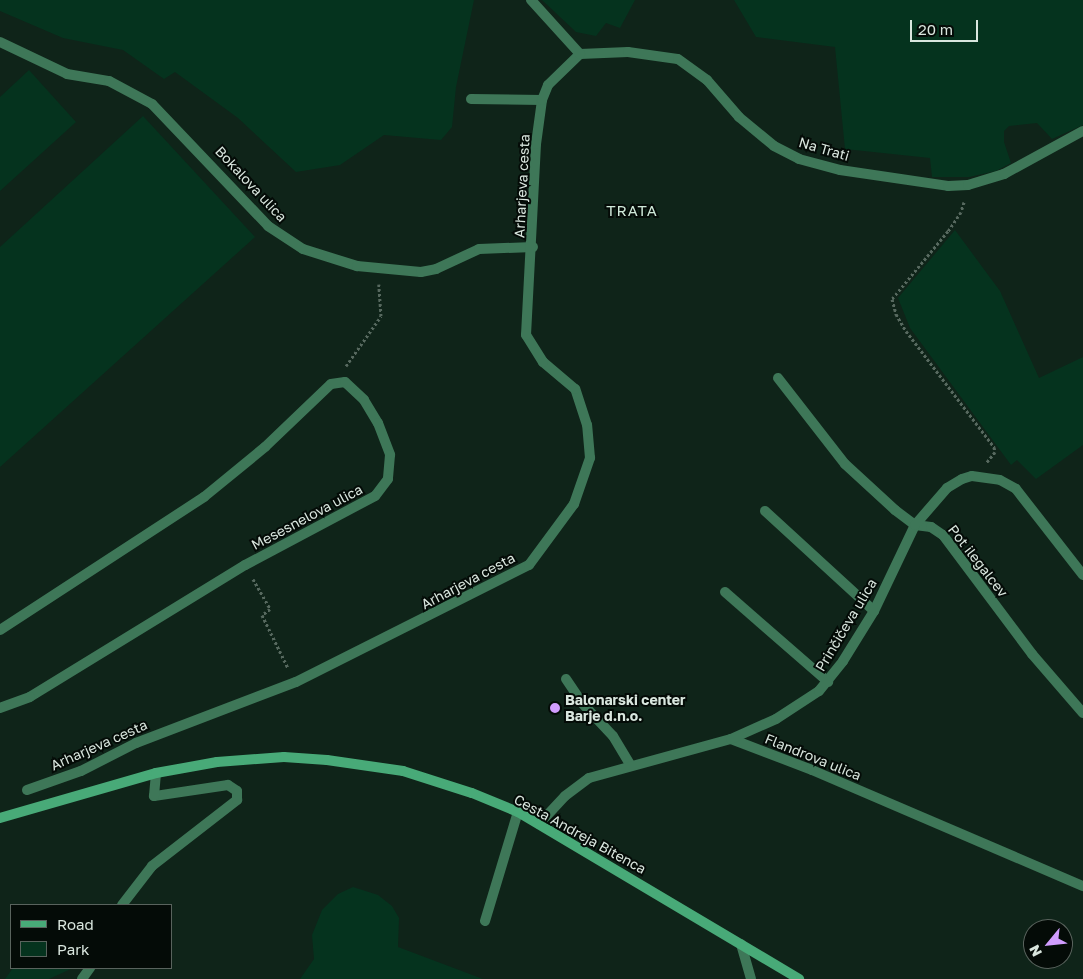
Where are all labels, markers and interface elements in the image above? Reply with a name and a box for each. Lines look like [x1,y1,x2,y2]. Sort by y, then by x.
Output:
scale bar [913,10,980,42]
text: 20 m [918,20,953,38]
street label: Arharjeva cesta [511,134,533,238]
street label: Na Trati [797,134,851,164]
street label: Bokalova ulica [212,143,290,225]
district label: TRATA [606,202,658,220]
street label: Mesesnelova ulica [249,481,365,553]
street label: Pot ilegalcev [945,522,1011,600]
street label: Arharjeva cesta [418,549,518,613]
street label: Prinčičeva ulica [812,576,880,674]
place label: Balonarski center Barje d.n.o. [565,692,685,724]
marker: Balonarski center Barje d.n.o. [549,702,561,714]
street label: Arharjeva cesta [48,716,150,774]
street label: Flandrova ulica [762,730,864,784]
street label: Cesta Andreja Bitenca [511,791,649,877]
legend [10,904,172,969]
text: Road [57,915,94,933]
north arrow [1023,919,1073,969]
text: Park [57,940,89,958]
text: N [1025,942,1045,960]

